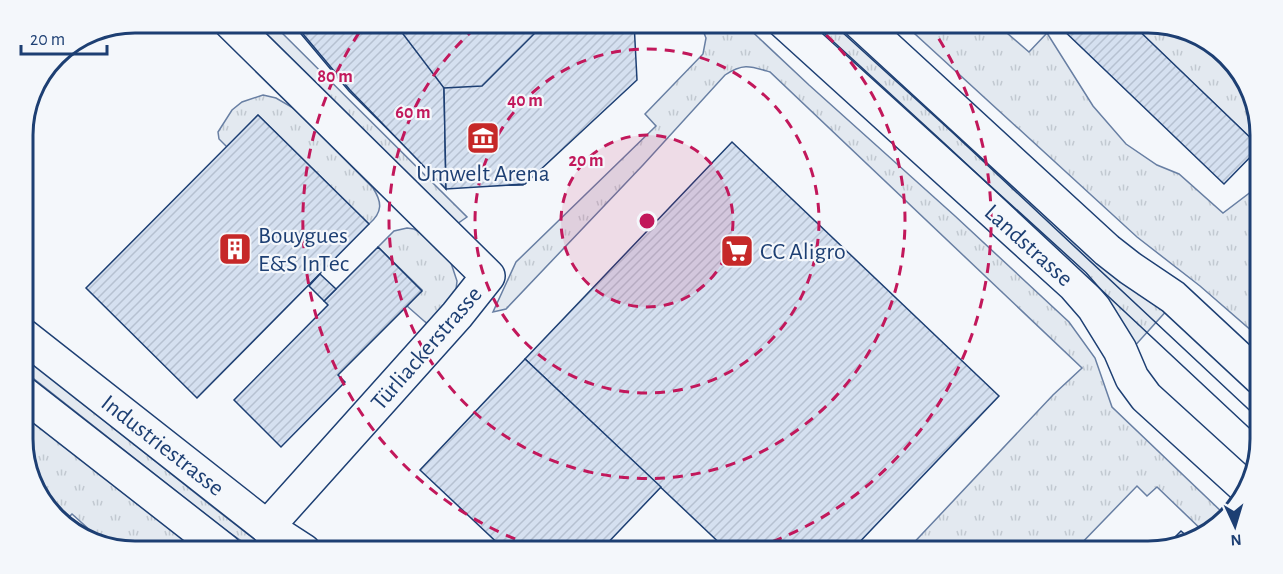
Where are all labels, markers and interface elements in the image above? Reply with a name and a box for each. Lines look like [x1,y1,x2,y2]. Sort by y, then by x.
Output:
scale bar [21,18,106,56]
text: 20 m [30,31,65,49]
text: 80 m [317,68,353,86]
text: 40 m [507,92,543,110]
text: 60 m [395,104,431,122]
museum icon: Umwelt Arena [465,120,501,156]
text: 20 m [568,152,604,170]
place label: Umwelt Arena [416,162,550,186]
street label: Landstrasse [980,200,1077,291]
centre of rings [637,211,657,231]
place label: Bouygues E&S InTec [258,224,349,276]
building icon: Bouygues E&S InTec [217,231,253,267]
supermarket icon: CC Aligro [719,233,755,269]
place label: CC Aligro [760,240,846,264]
street label: Türliackerstrasse [367,282,487,415]
street label: Industriestrasse [97,391,228,501]
north arrow [1205,496,1265,556]
text: N [1230,532,1242,548]

